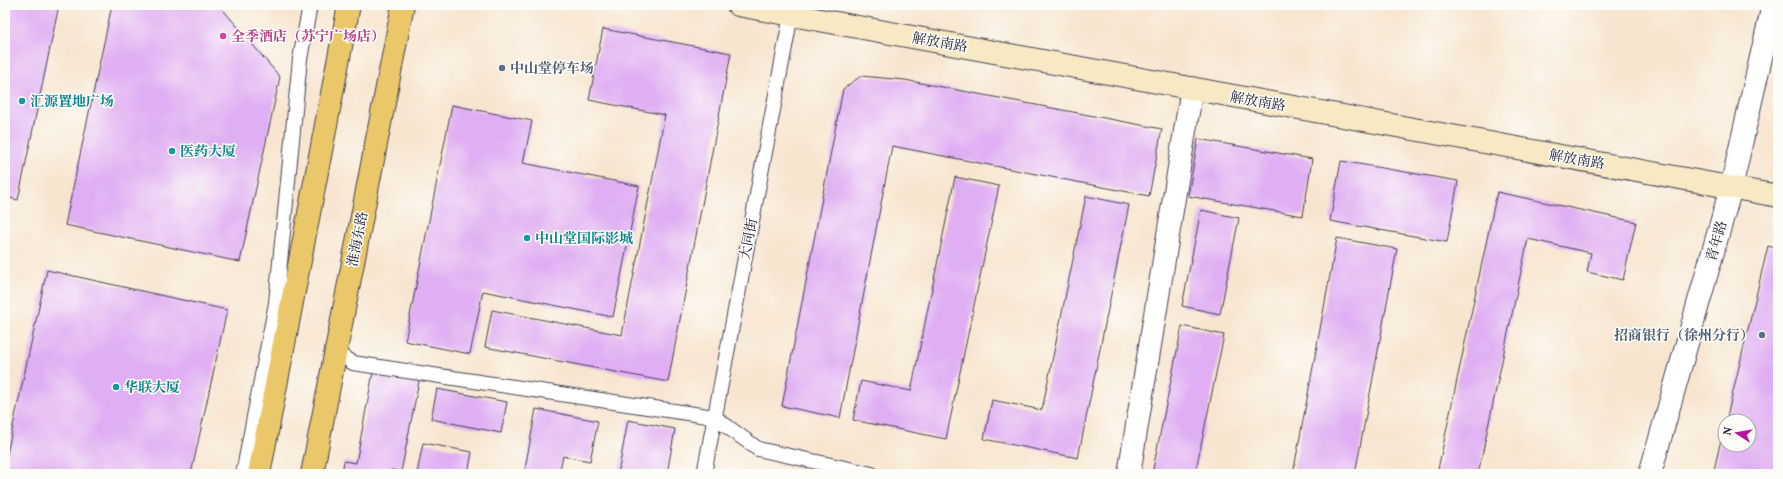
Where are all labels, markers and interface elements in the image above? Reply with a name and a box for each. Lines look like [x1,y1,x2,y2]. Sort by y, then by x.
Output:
place label: 全季酒店（苏宁广场店） [231,28,385,47]
street label: 解放南路 [911,29,969,58]
marker: 全季酒店（苏宁广场店） [218,31,228,41]
place label: 中山堂停车场 [510,60,594,79]
marker: 中山堂停车场 [497,63,507,73]
street label: 解放南路 [1229,88,1287,117]
place label: 汇源置地广场 [30,93,114,112]
marker: 汇源置地广场 [17,96,27,106]
place label: 医药大厦 [180,143,236,162]
marker: 医药大厦 [167,146,177,156]
street label: 解放南路 [1548,146,1606,175]
street label: 淮海东路 [344,210,373,269]
street label: 大同街 [736,217,763,262]
street label: 青年路 [1703,219,1732,264]
place label: 中山堂国际影城 [535,230,633,249]
marker: 中山堂国际影城 [522,233,532,243]
place label: 招商银行（徐州分行） [1614,327,1754,346]
marker: 招商银行（徐州分行） [1757,330,1767,340]
place label: 华联大厦 [124,379,180,398]
marker: 华联大厦 [111,382,121,392]
north arrow [1717,413,1757,453]
text: N [1721,426,1737,437]

